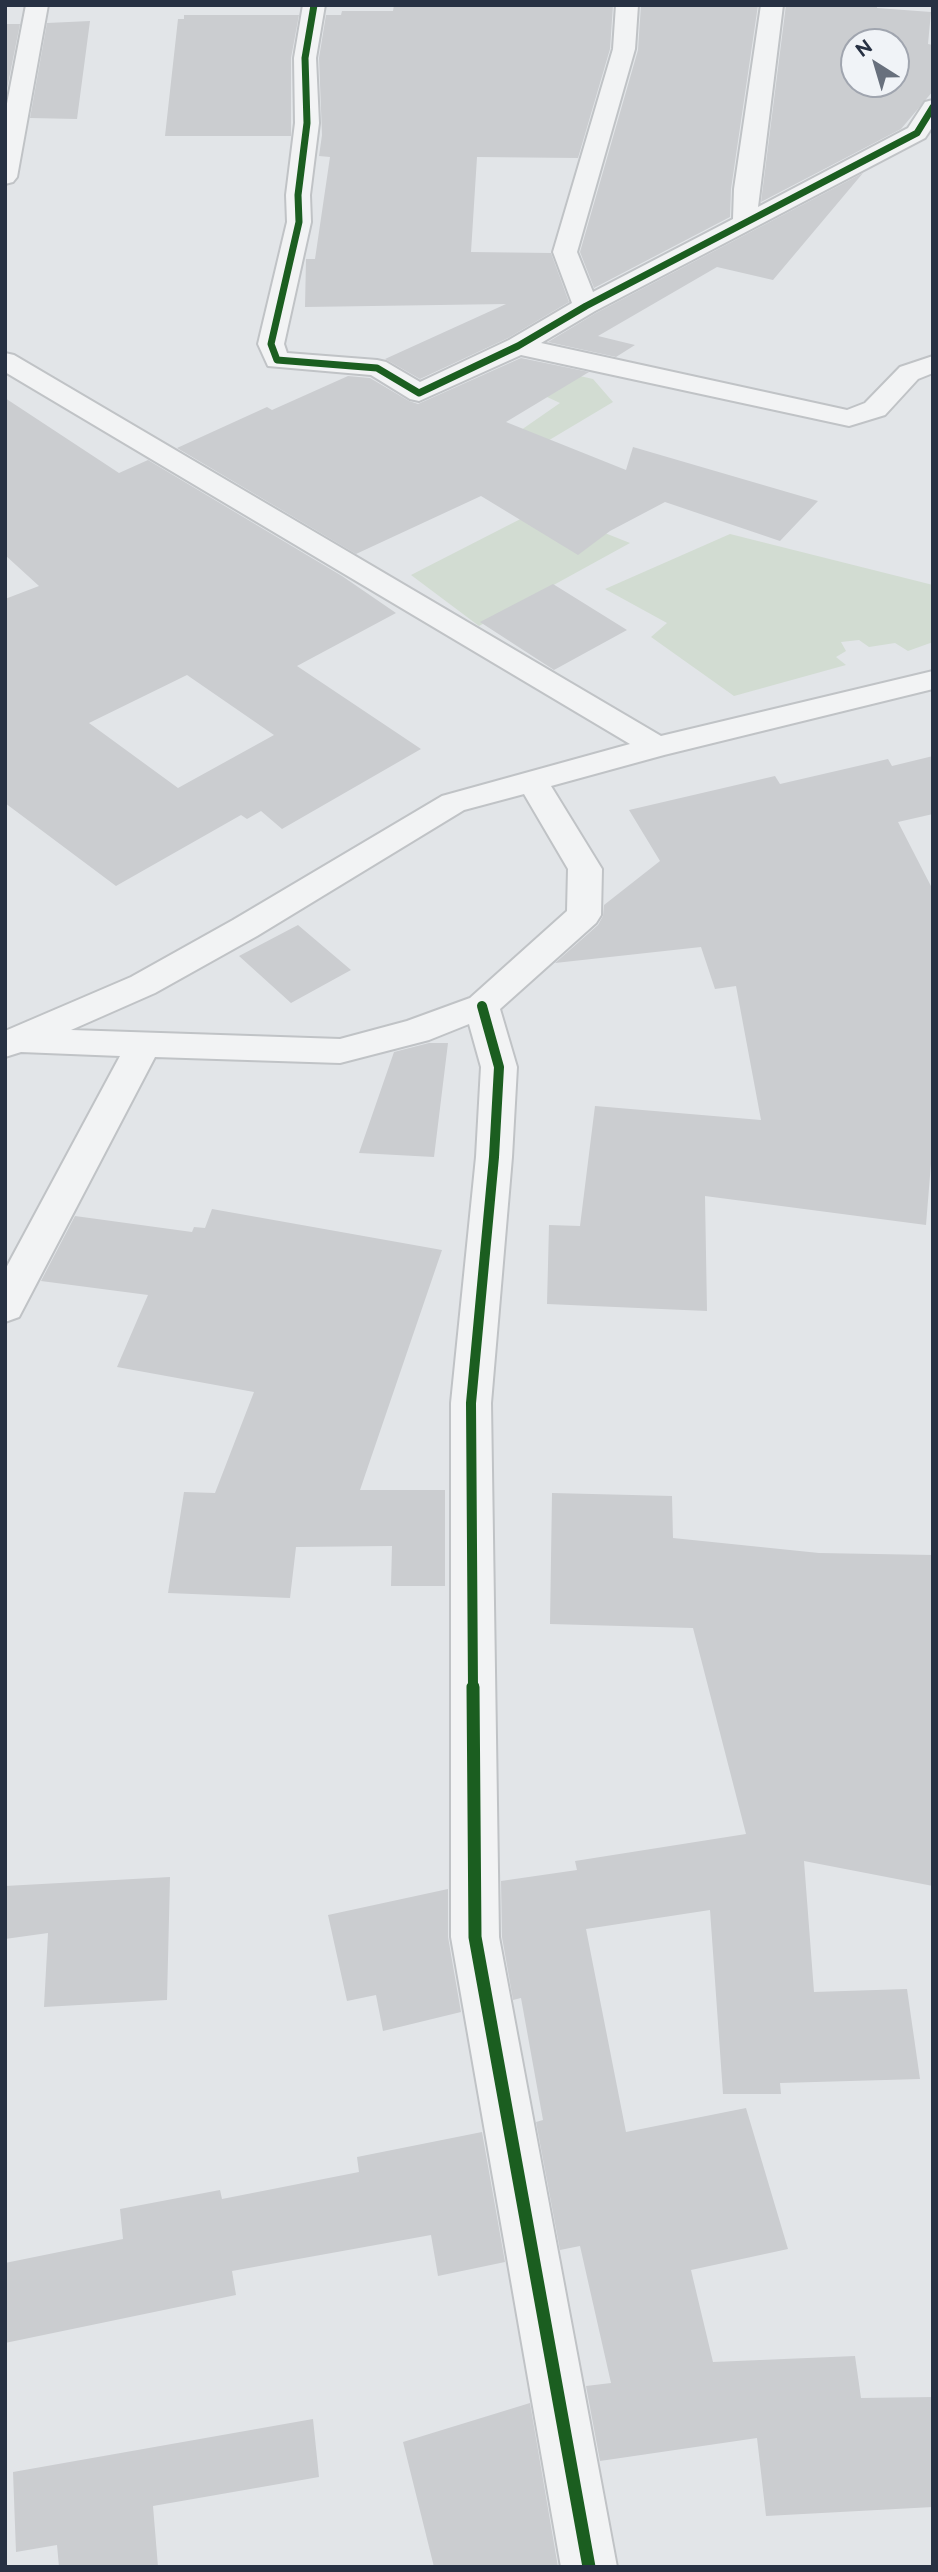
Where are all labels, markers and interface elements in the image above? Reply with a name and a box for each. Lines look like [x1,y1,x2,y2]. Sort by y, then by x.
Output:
north arrow [840,28,910,98]
text: N [851,35,876,61]

